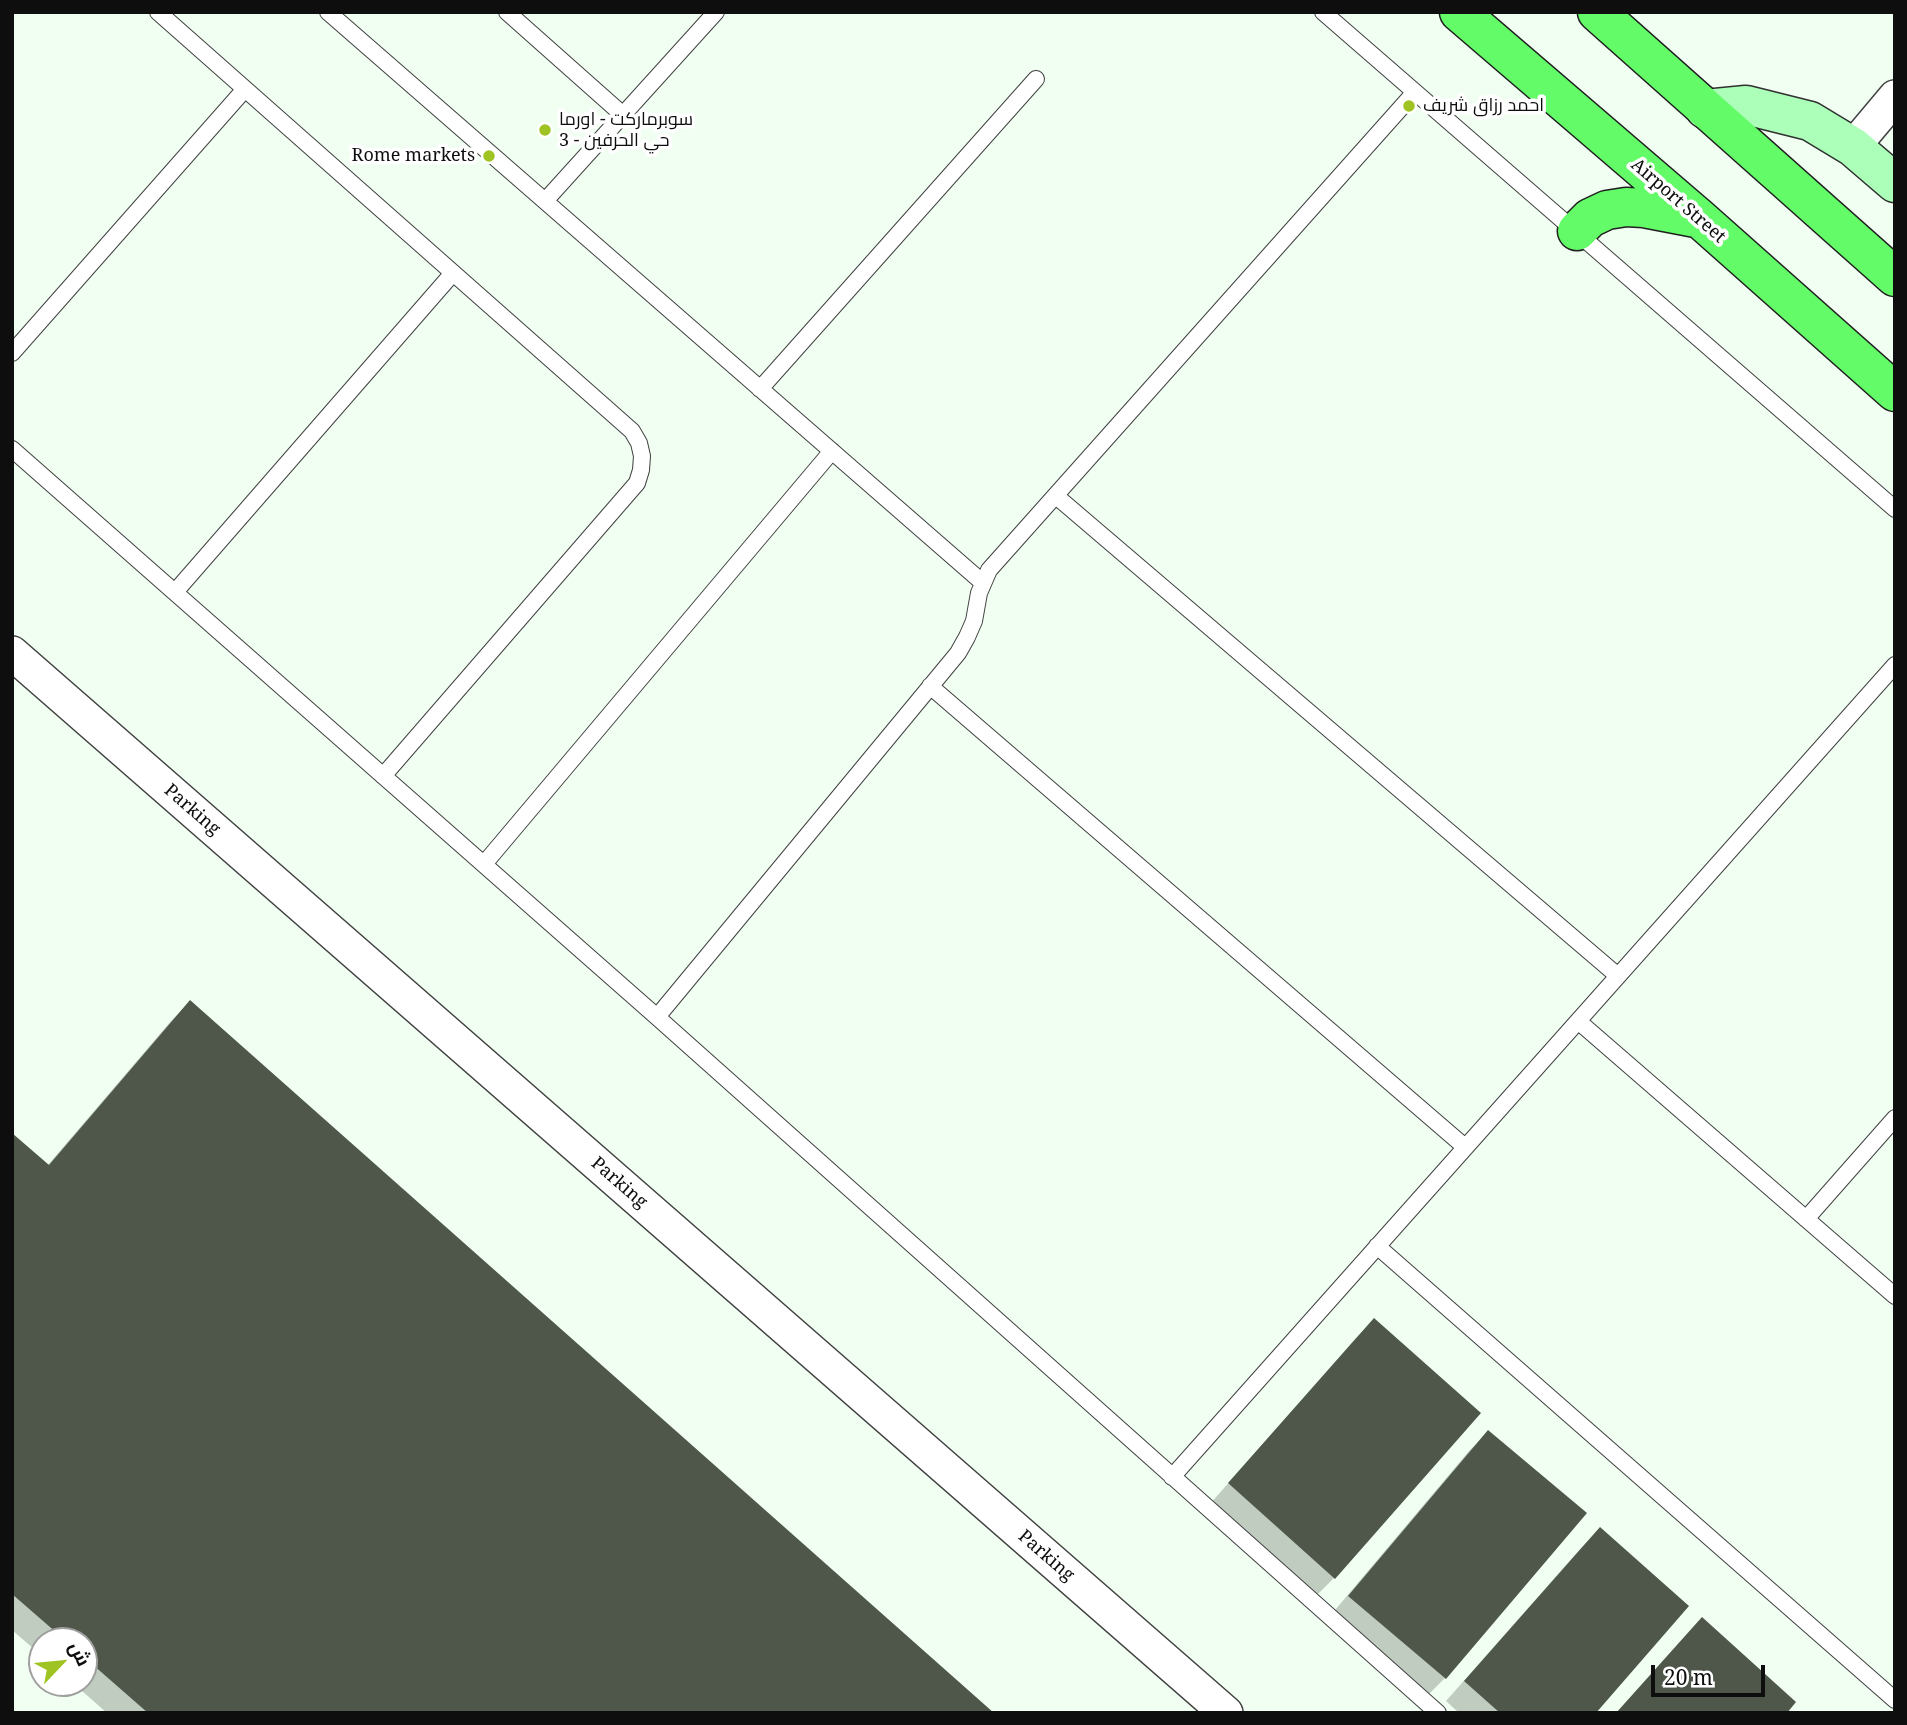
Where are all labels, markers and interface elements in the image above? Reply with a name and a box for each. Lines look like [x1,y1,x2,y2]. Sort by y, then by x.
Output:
place label: احمد رزاق شريف [1423,95,1544,117]
marker: احمد رزاق شريف [1401,98,1417,114]
place label: سوبرماركت - اورما 3 - حي الحرفين [559,109,693,152]
marker: سوبرماركت - اورما 3 - حي الحرفين [537,122,553,138]
place label: Rome markets [352,145,475,167]
marker: Rome markets [481,148,497,164]
street label: Airport Street [1626,154,1730,248]
street label: Parking [160,780,224,840]
street label: Parking [587,1153,651,1213]
street label: Parking [1014,1526,1078,1586]
north arrow [28,1627,98,1697]
text: ش [63,1637,97,1670]
scale bar [1655,1652,1769,1696]
text: 20 m [1664,1663,1713,1691]

